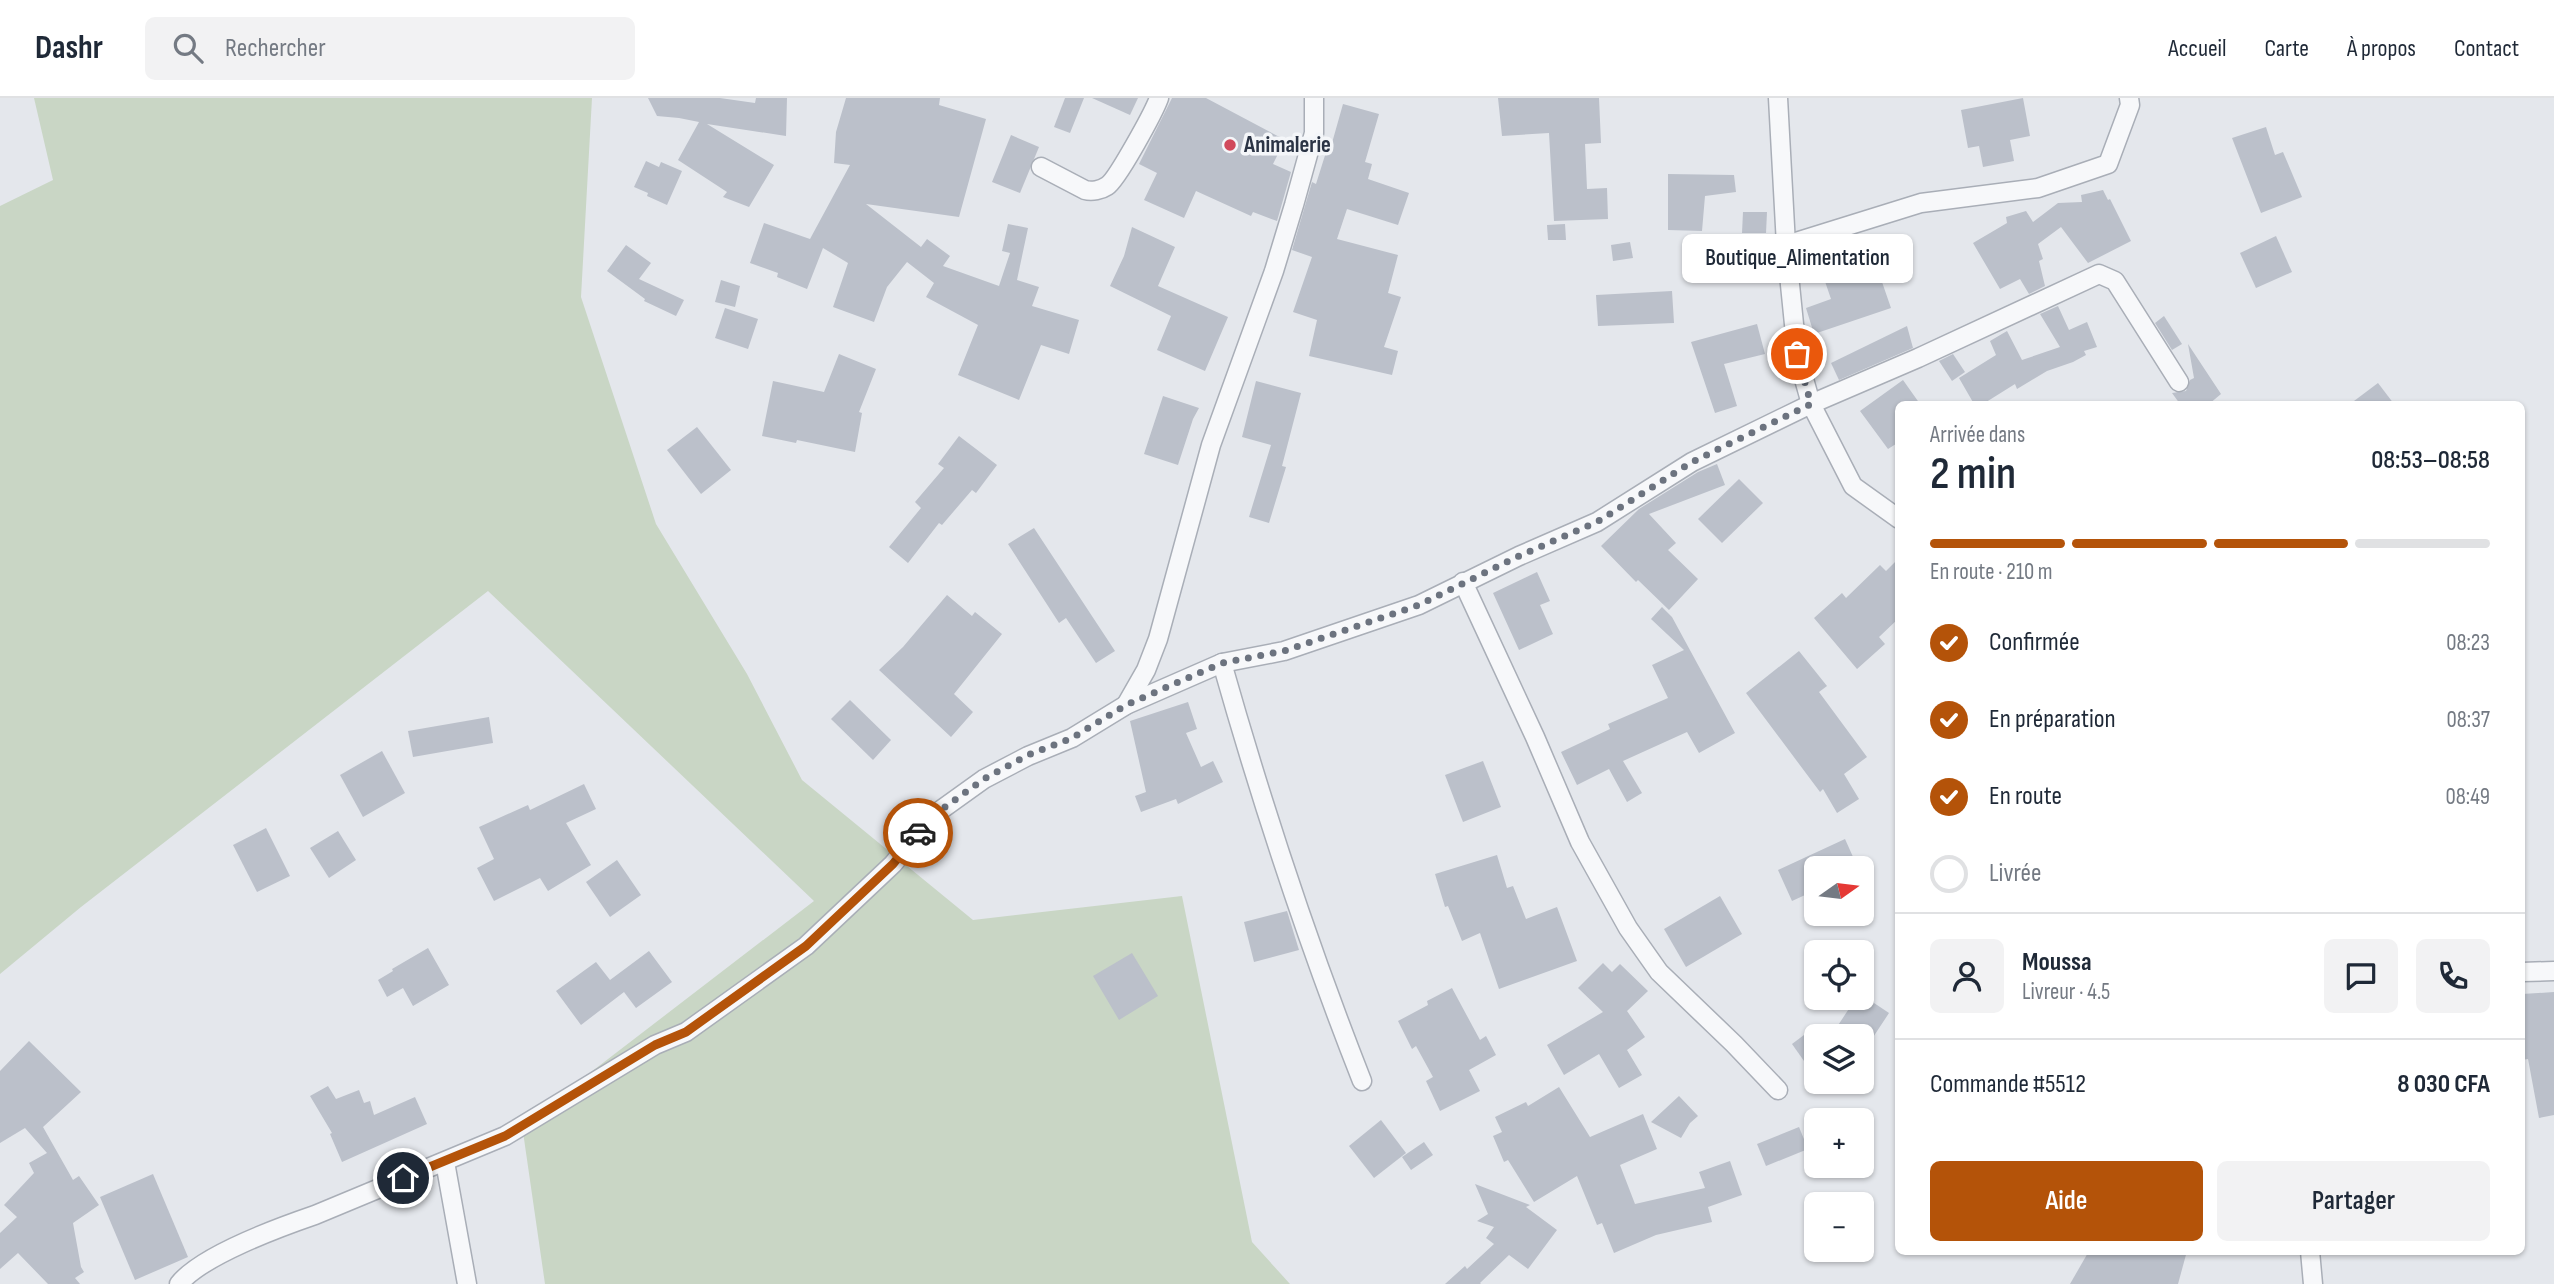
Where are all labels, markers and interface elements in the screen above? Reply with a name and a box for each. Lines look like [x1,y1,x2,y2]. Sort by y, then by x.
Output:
search box [145,17,635,80]
text: Dashr [35,28,103,68]
icon: search [169,29,207,67]
text: Rechercher [225,33,326,64]
text: Accueil [2168,34,2227,63]
text: Carte [2265,34,2309,63]
text: À propos [2347,34,2416,63]
text: Contact [2454,34,2519,63]
place label: Animalerie [1243,131,1331,159]
marker: Animalerie [1222,137,1238,153]
callout: Boutique_Alimentation [1682,235,1912,284]
text: Boutique_Alimentation [1705,244,1890,272]
pin [1767,324,1827,384]
icon: bag [1778,335,1816,373]
text: Arrivée dans [1930,421,2025,449]
text: 08:53–08:58 [2371,445,2490,476]
text: 2 min [1930,447,2016,502]
text: En route · 210 m [1930,558,2053,586]
icon: check [1930,624,1968,662]
text: Confirmée [1989,627,2080,658]
text: 08:23 [2446,629,2490,657]
icon: check [1930,701,1968,739]
text: En préparation [1989,704,2116,735]
text: 08:37 [2446,706,2490,734]
icon: check [1930,778,1968,816]
text: En route [1989,781,2062,812]
text: 08:49 [2445,783,2490,811]
courier [883,798,953,868]
icon: car [899,814,937,852]
north arrow [1804,856,1874,926]
map controls [1804,856,1874,1262]
text: Livrée [1989,858,2041,889]
button: person [1930,939,2004,1013]
button: chat [2324,939,2398,1013]
button: phone [2416,939,2490,1013]
button: locate [1804,940,1874,1010]
text: Moussa [2022,947,2092,978]
text: Livreur · 4.5 [2022,978,2110,1006]
button: layers [1804,1024,1874,1094]
text: Commande #5512 [1930,1069,2086,1100]
text: 8 030 CFA [2397,1069,2490,1100]
button: + [1804,1108,1874,1178]
pin [373,1148,433,1208]
icon: home [384,1159,422,1197]
button: Aide [1930,1161,2203,1241]
button: Partager [2217,1161,2490,1241]
button: − [1804,1192,1874,1262]

